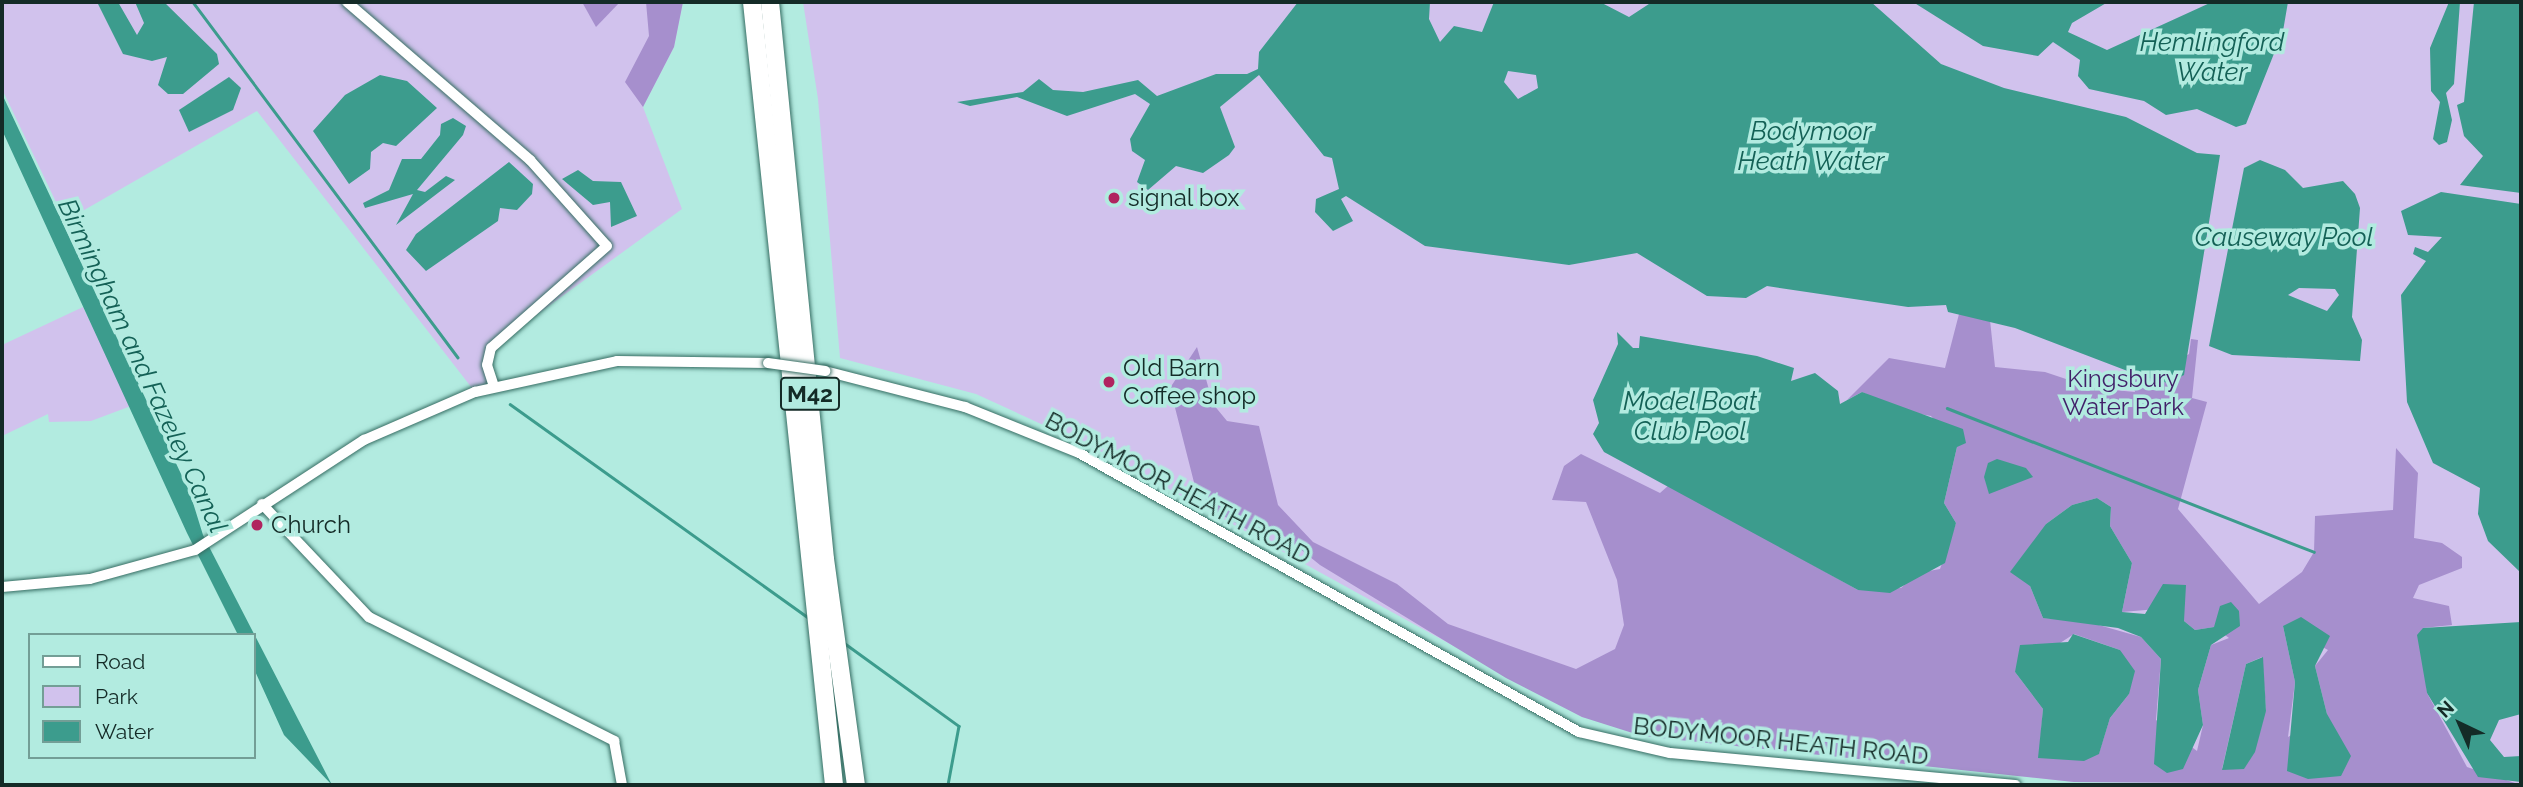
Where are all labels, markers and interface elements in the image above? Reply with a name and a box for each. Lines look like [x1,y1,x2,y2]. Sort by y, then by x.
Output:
water label: Hemlingford Water [2140,27,2284,88]
water label: Bodymoor Heath Water [1737,116,1885,178]
place label: signal box [1128,184,1240,212]
marker: signal box [1106,190,1122,206]
water label: Birmingham and Fazeley Canal [51,194,233,538]
water label: Causeway Pool [2194,222,2374,254]
place label: Old Barn Coffee shop [1123,354,1256,410]
park label: Kingsbury Water Park [2062,365,2184,421]
road number: M42 [778,374,842,414]
marker: Old Barn Coffee shop [1101,374,1117,390]
water label: Model Boat Club Pool [1623,386,1757,448]
street label: BODYMOOR HEATH ROAD [1040,406,1316,570]
place label: Church [271,511,351,539]
marker: Church [249,517,265,533]
legend [28,633,256,759]
text: Road [95,649,145,674]
text: Park [95,684,138,709]
north arrow [2425,689,2495,759]
text: N [2433,696,2458,722]
street label: BODYMOOR HEATH ROAD [1632,711,1930,771]
text: Water [95,719,154,744]

